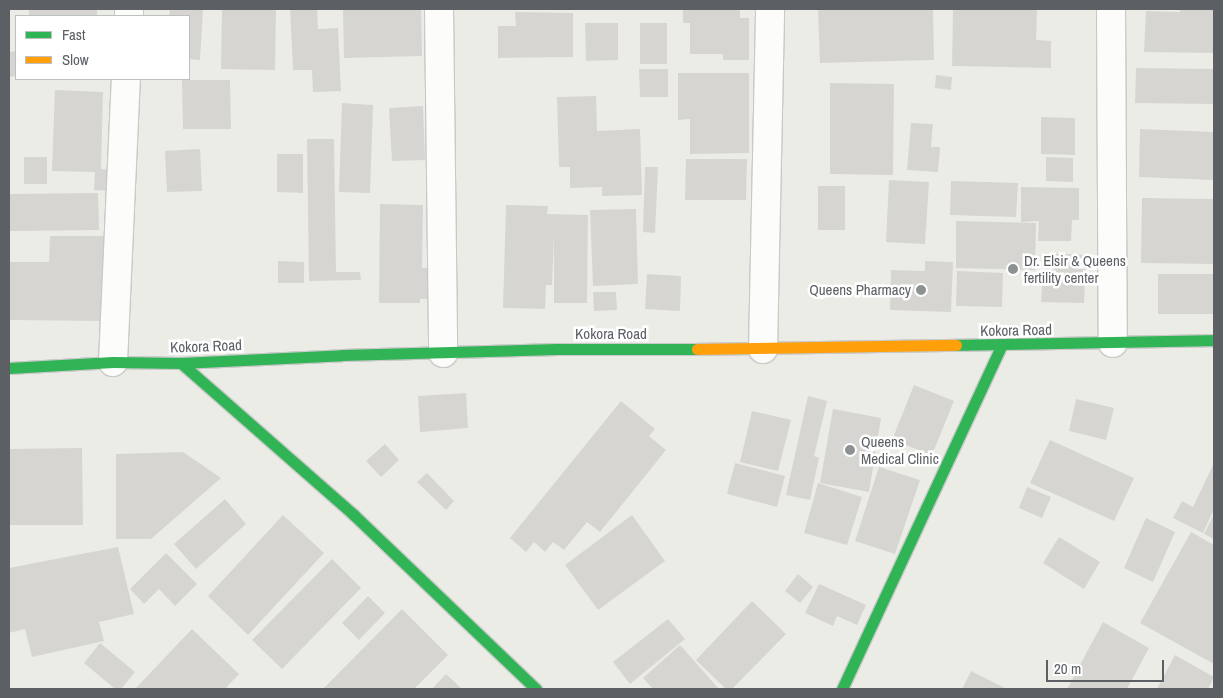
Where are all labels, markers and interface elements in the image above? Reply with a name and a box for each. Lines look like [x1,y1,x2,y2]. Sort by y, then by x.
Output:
legend [15,15,190,80]
text: Fast [62,24,85,45]
text: Slow [62,49,89,70]
place label: Dr. Elsir & Queens fertility center [1024,251,1126,286]
marker: Dr. Elsir & Queens fertility center [1006,262,1020,276]
place label: Queens Pharmacy [809,281,911,299]
marker: Queens Pharmacy [915,284,927,296]
street label: Kokora Road [980,320,1052,340]
street label: Kokora Road [575,325,647,343]
street label: Kokora Road [170,336,242,356]
place label: Queens Medical Clinic [861,432,939,467]
marker: Queens Medical Clinic [843,443,857,457]
scale bar [1048,650,1166,682]
text: 20 m [1054,658,1081,679]

